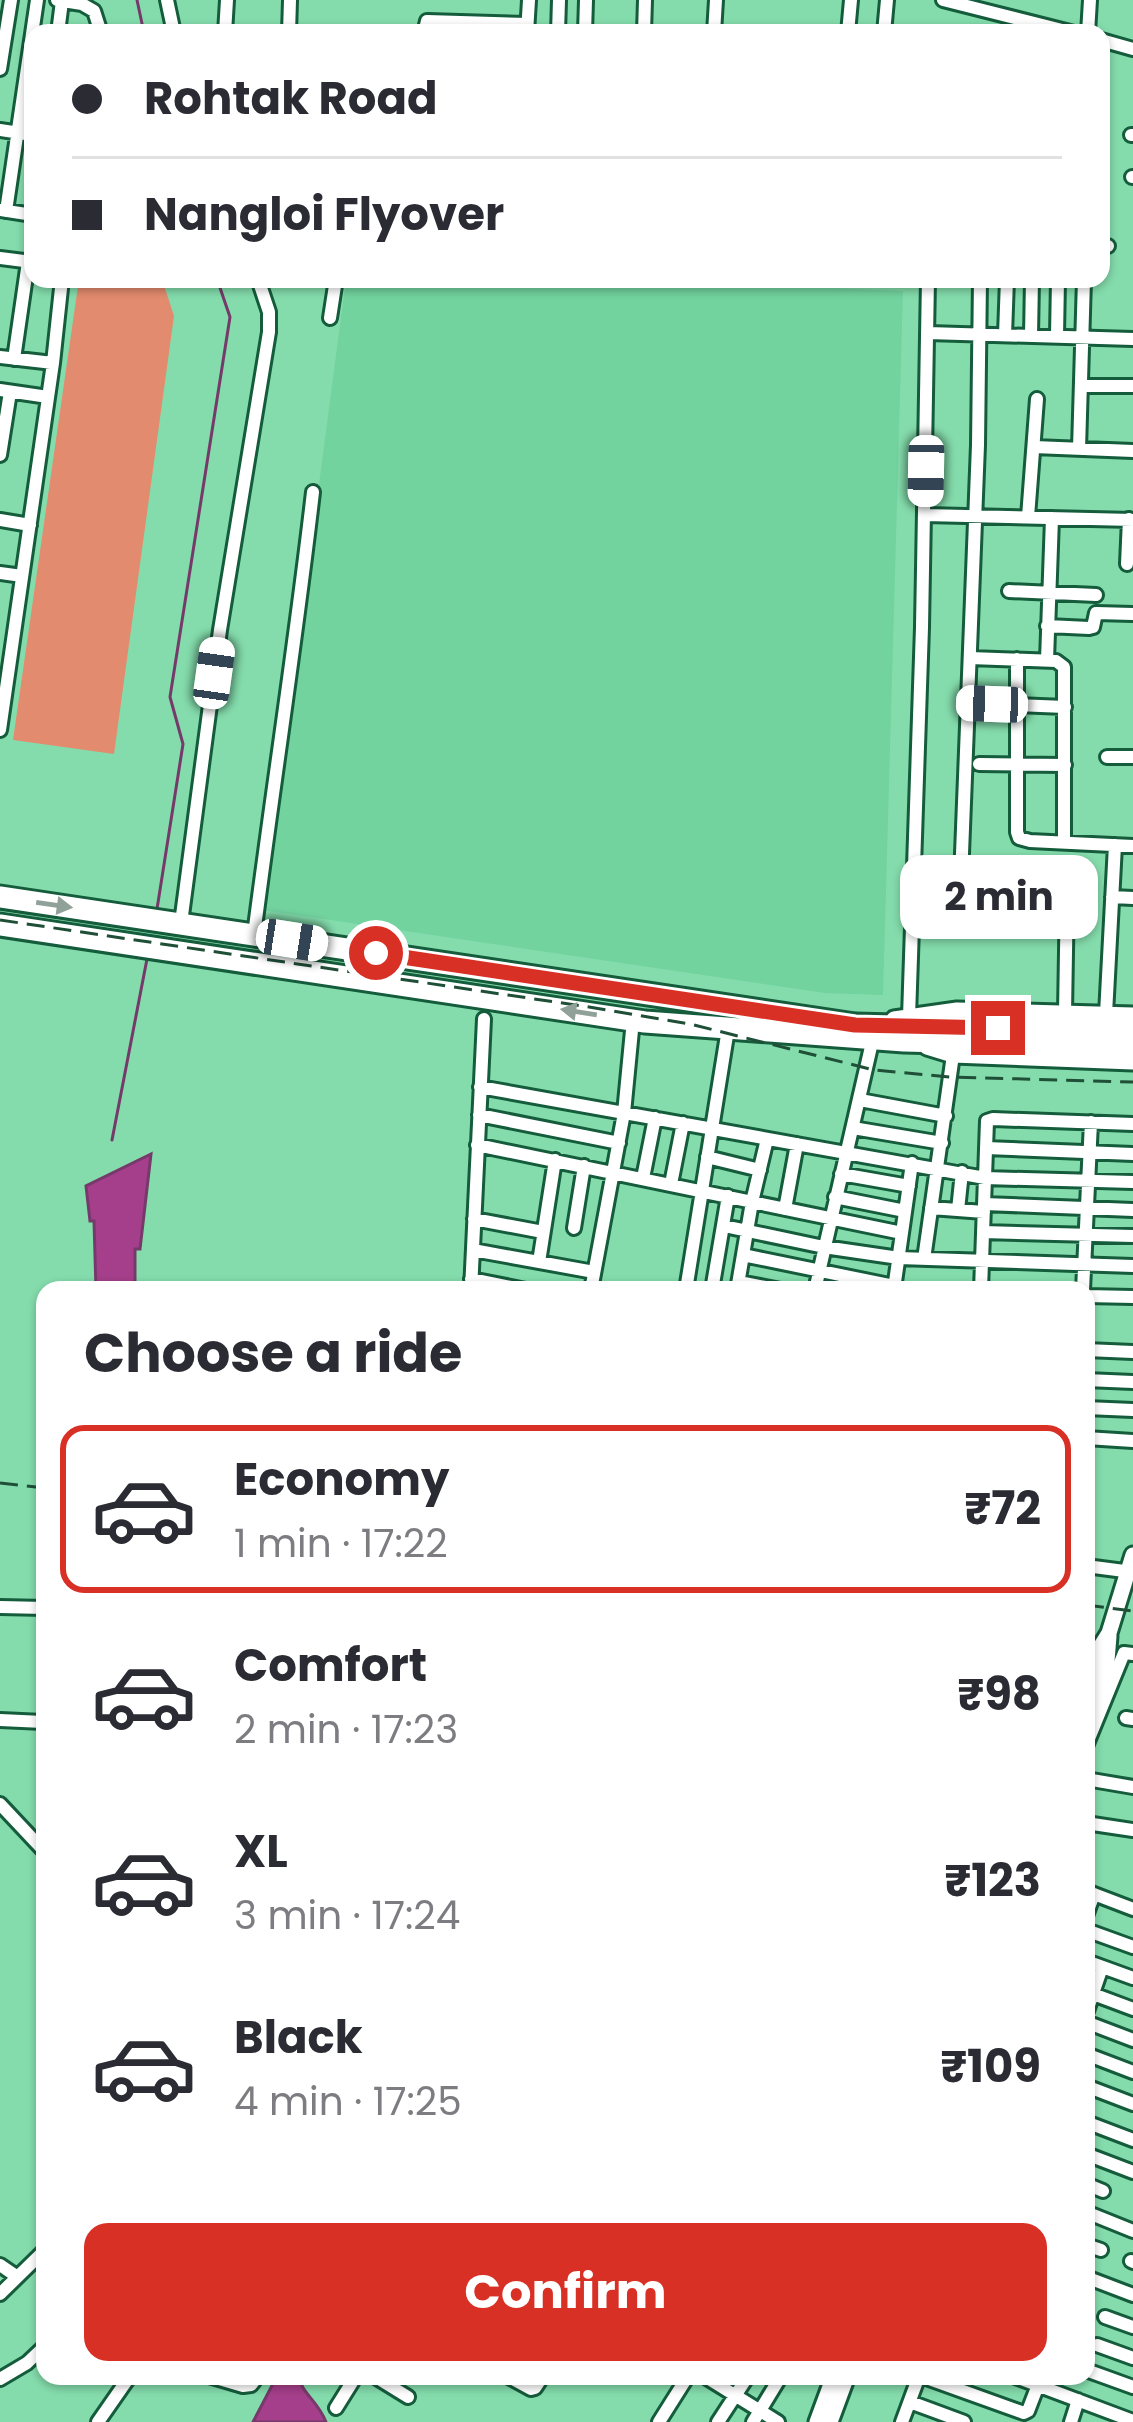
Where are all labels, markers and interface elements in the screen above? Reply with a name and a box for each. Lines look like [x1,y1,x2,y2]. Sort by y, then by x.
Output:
text: Rohtak Road [144,67,438,130]
text: Nangloi Flyover [144,183,504,246]
car [907,435,945,507]
car [191,635,237,711]
car [955,685,1029,723]
callout: 2 min [899,854,1097,938]
text: 2 min [944,869,1054,924]
one-way arrow [36,896,73,915]
car [254,917,330,963]
route start [349,926,403,980]
route end [971,1001,1025,1055]
one-way arrow [560,1002,597,1021]
text: Choose a ride [84,1315,462,1391]
text: Economy [234,1448,449,1511]
icon: car [90,1455,198,1563]
text: ₹72 [964,1477,1041,1540]
text: 1 min · 17:22 [234,1516,448,1571]
text: Comfort [234,1634,427,1697]
icon: car [90,1641,198,1749]
text: ₹98 [957,1663,1041,1726]
text: 2 min · 17:23 [234,1702,458,1757]
text: XL [234,1820,288,1883]
icon: car [90,1827,198,1935]
text: ₹123 [944,1849,1041,1912]
text: 3 min · 17:24 [234,1888,460,1943]
text: Black [234,2006,363,2069]
icon: car [90,2013,198,2121]
text: ₹109 [940,2035,1041,2098]
text: 4 min · 17:25 [234,2074,462,2129]
button: Confirm [84,2223,1047,2361]

